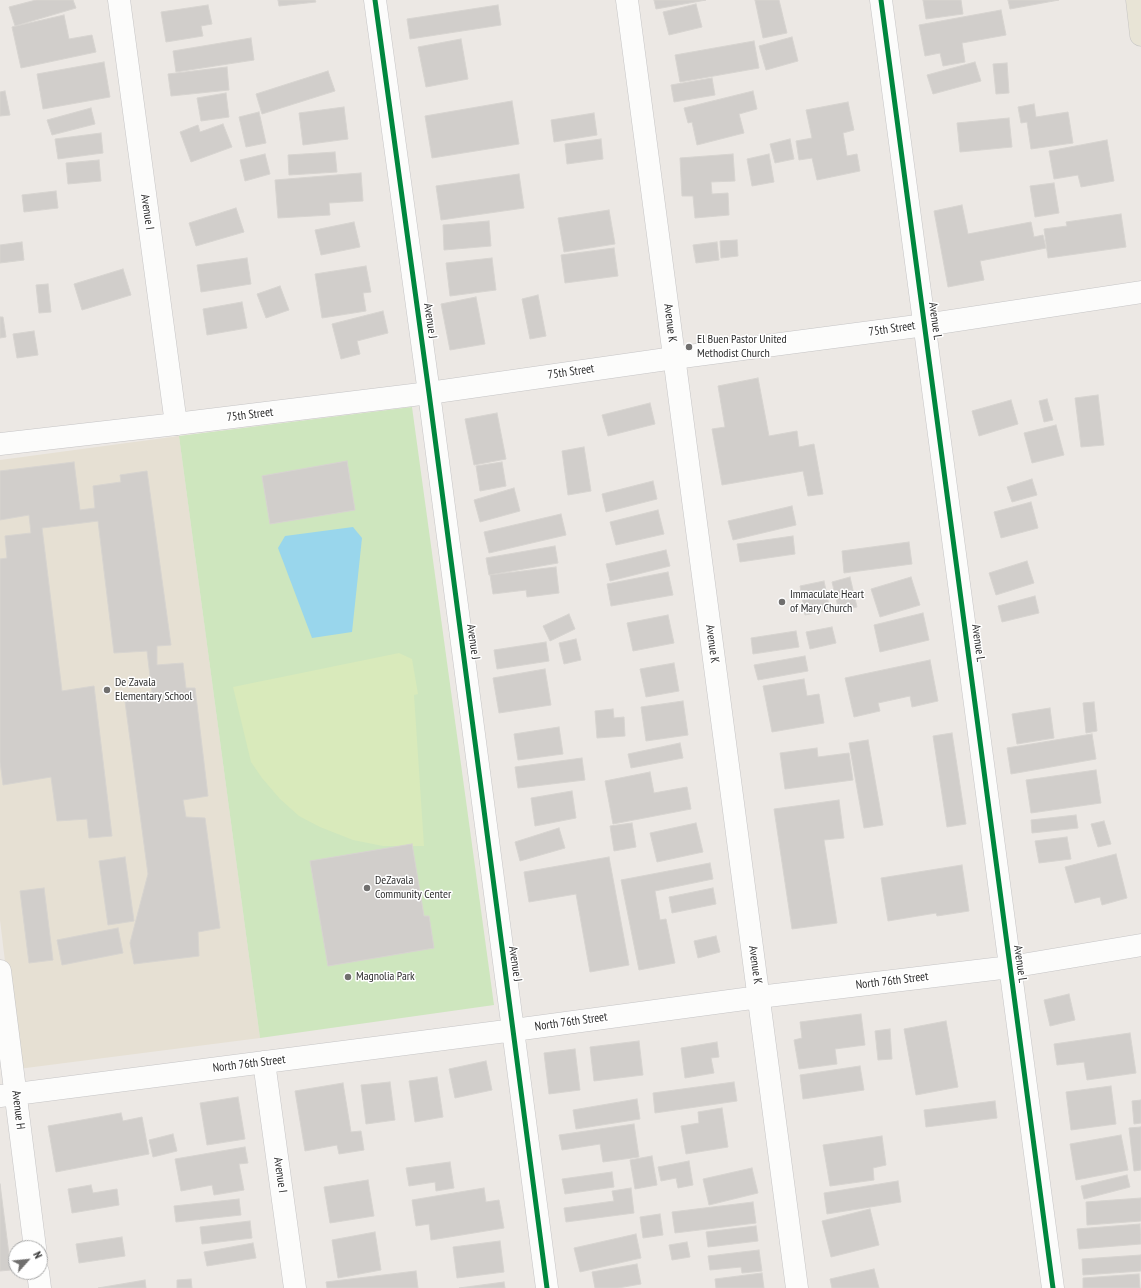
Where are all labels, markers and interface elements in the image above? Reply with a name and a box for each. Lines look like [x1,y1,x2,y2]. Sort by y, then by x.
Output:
street label: Avenue I [137,193,157,231]
street label: Avenue L [925,301,945,341]
street label: Avenue J [420,302,440,340]
street label: Avenue K [660,303,680,343]
street label: 75th Street [868,319,916,339]
place label: El Buen Pastor United Methodist Church [697,333,787,361]
marker: El Buen Pastor United Methodist Church [684,342,694,352]
street label: 75th Street [547,362,595,382]
street label: 75th Street [226,405,274,425]
place label: Immaculate Heart of Mary Church [790,588,864,616]
marker: Immaculate Heart of Mary Church [777,597,787,607]
street label: Avenue J [463,623,483,661]
street label: Avenue L [968,623,988,663]
street label: Avenue K [702,624,722,664]
place label: De Zavala Elementary School [115,676,192,704]
marker: De Zavala Elementary School [102,685,112,695]
place label: DeZavala Community Center [375,874,451,902]
marker: DeZavala Community Center [362,883,372,893]
street label: Avenue L [1010,944,1030,984]
street label: Avenue J [505,945,525,983]
street label: Avenue K [745,945,765,985]
street label: North 76th Street [855,969,929,993]
place label: Magnolia Park [356,970,415,984]
marker: Magnolia Park [343,972,353,982]
street label: North 76th Street [534,1010,608,1034]
street label: North 76th Street [212,1052,286,1076]
street label: Avenue H [8,1090,28,1130]
street label: Avenue I [270,1156,290,1194]
north arrow [8,1240,48,1280]
text: N [30,1249,45,1261]

